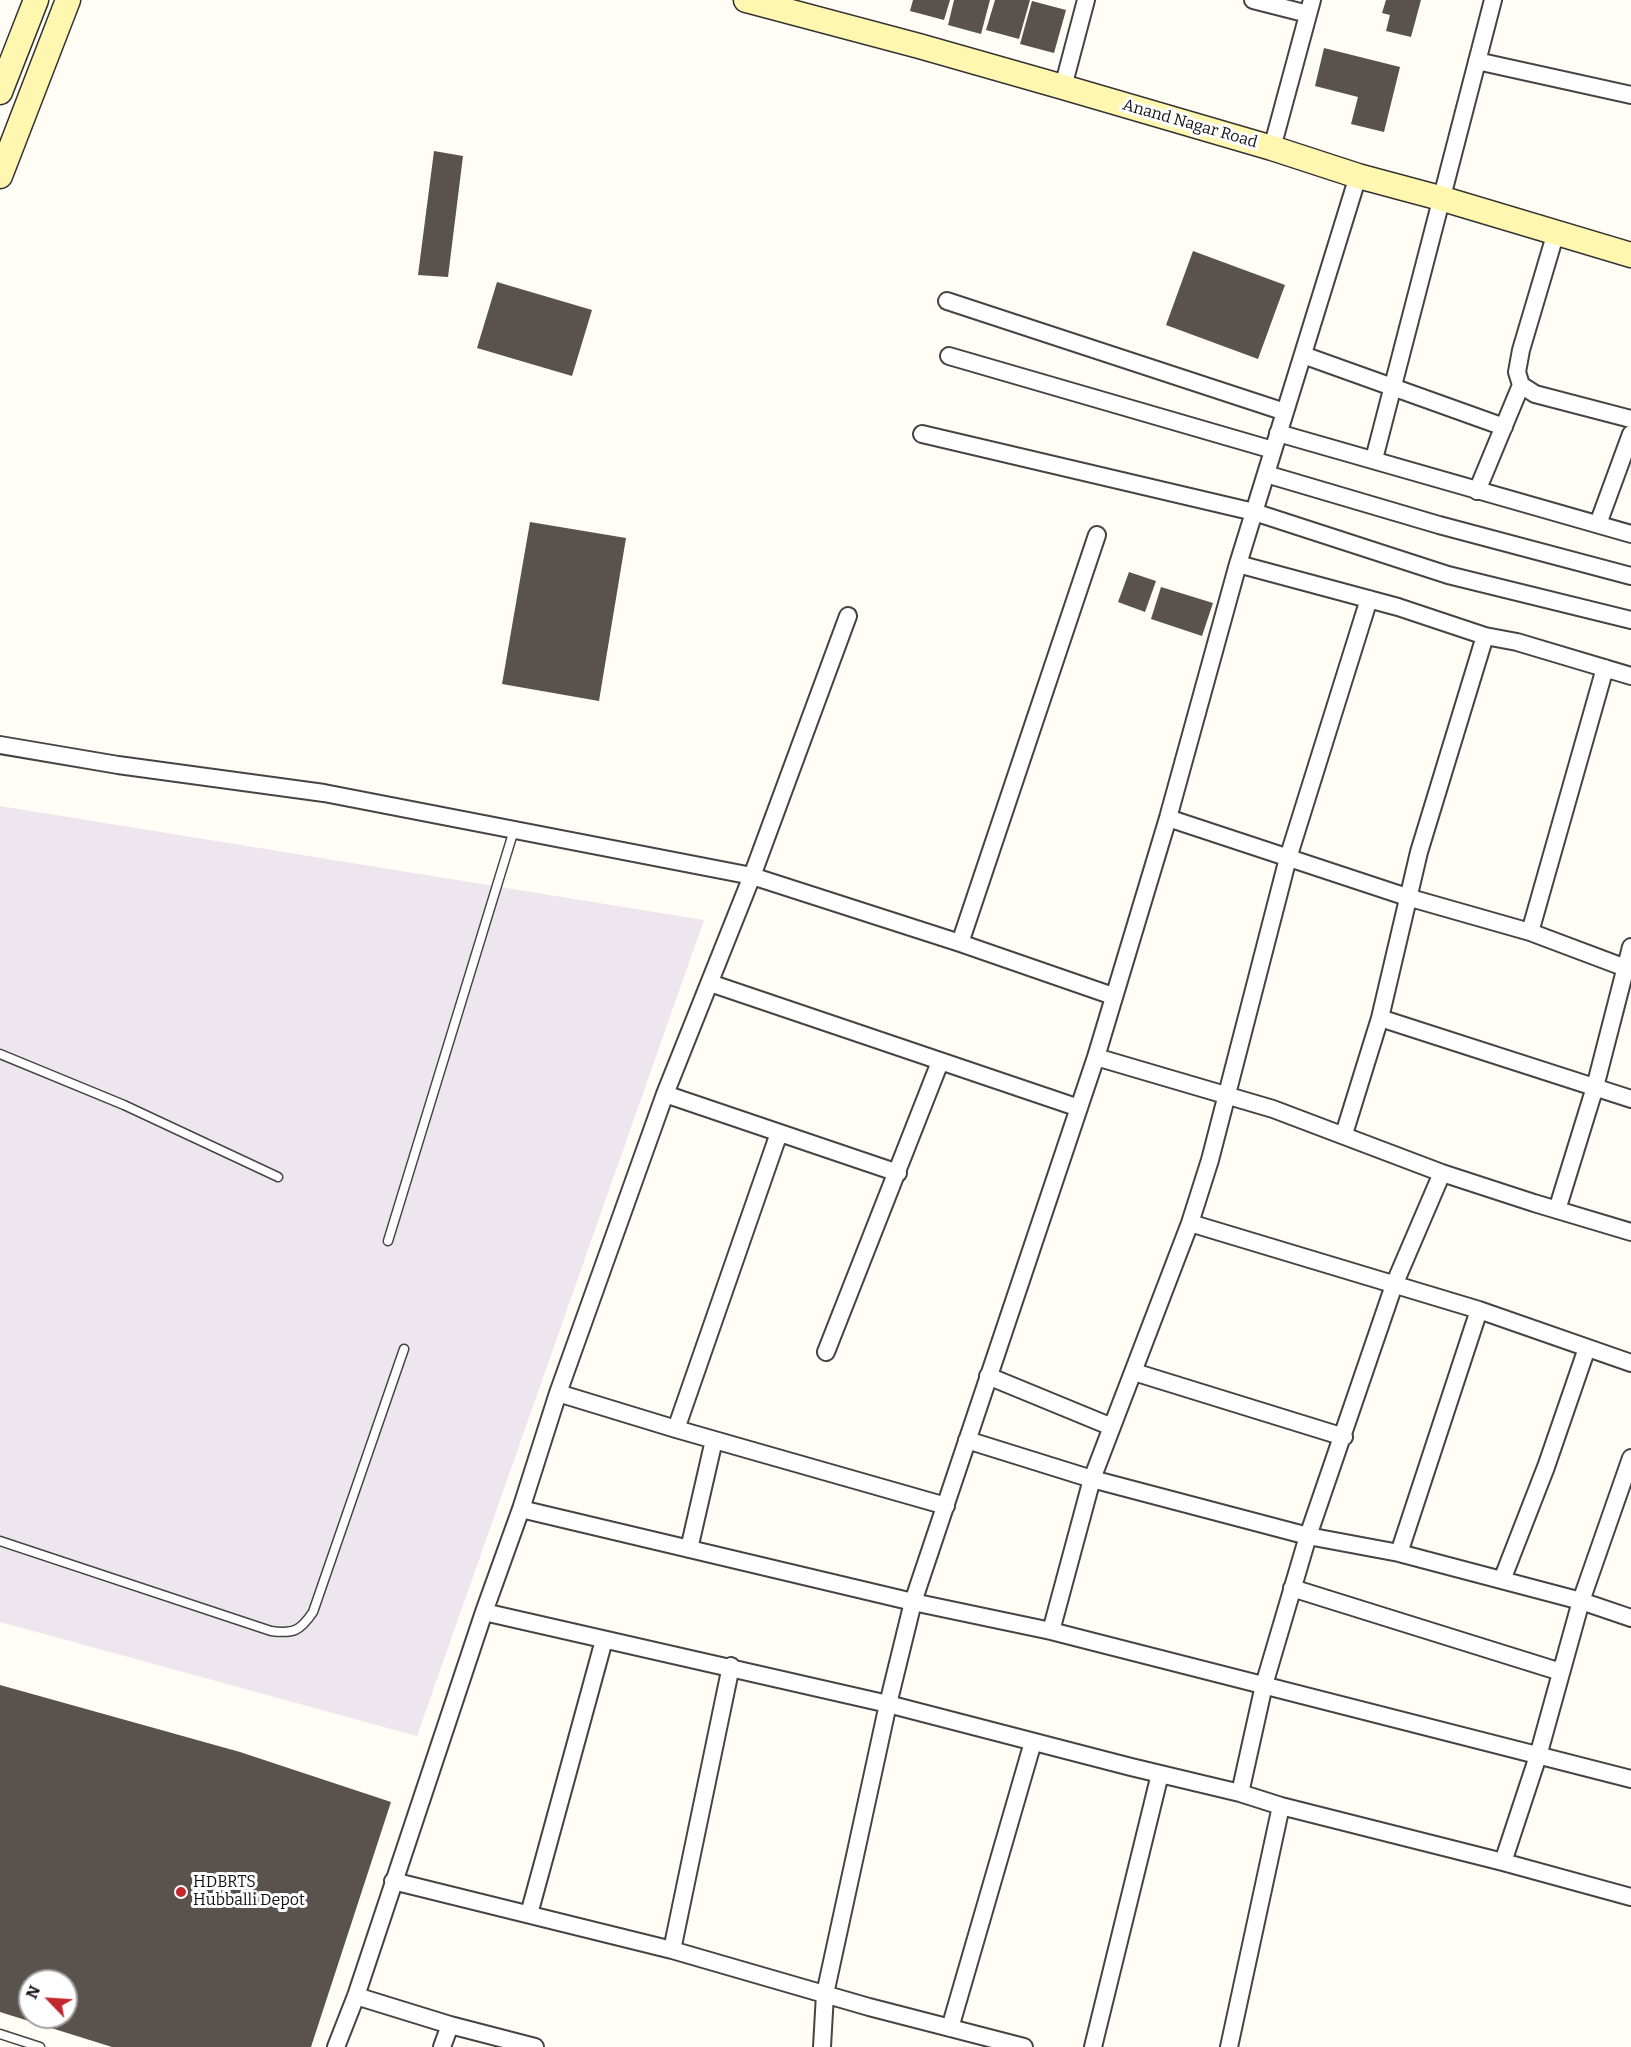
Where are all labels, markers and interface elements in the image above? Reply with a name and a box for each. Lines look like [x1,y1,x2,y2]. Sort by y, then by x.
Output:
street label: Anand Nagar Road [1120,96,1260,152]
place label: HDBRTS Hubballi Depot [193,1873,305,1911]
marker: HDBRTS Hubballi Depot [174,1885,188,1899]
north arrow [18,1969,78,2029]
text: N [22,1982,44,2002]

